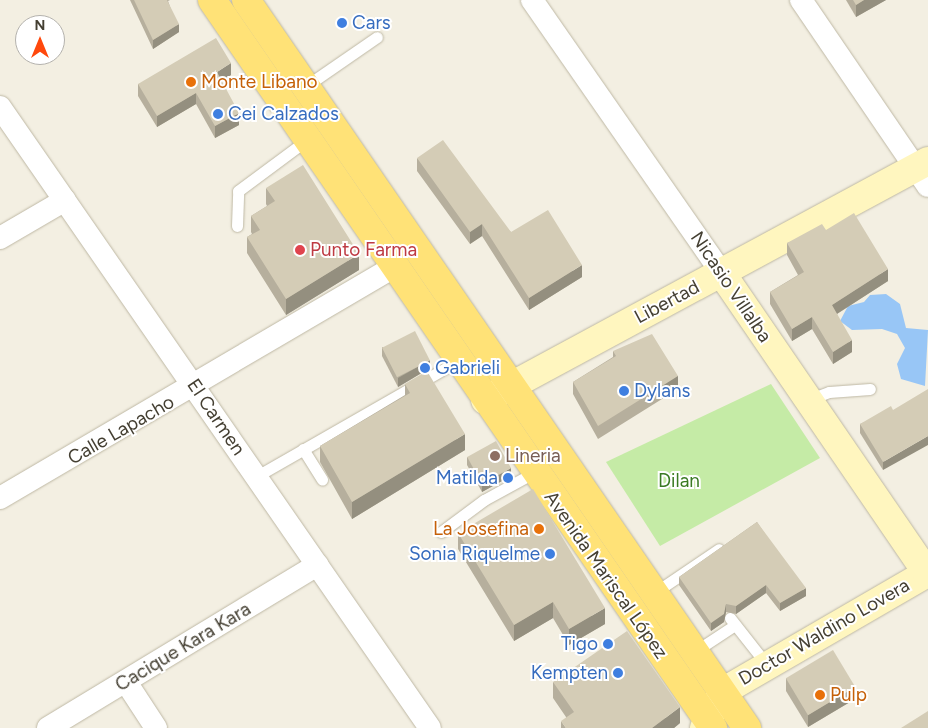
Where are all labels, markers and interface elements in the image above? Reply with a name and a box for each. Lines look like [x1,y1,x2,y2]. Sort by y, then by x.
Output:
place label: Cars [352,12,391,34]
north arrow [15,15,65,65]
text: N [35,17,45,34]
marker: Cars [336,17,348,29]
place label: Monte Libano [201,71,318,93]
marker: Monte Libano [185,76,197,88]
place label: Cei Calzados [228,103,339,125]
marker: Cei Calzados [212,108,224,120]
street label: Nicasio Villalba [686,227,776,347]
place label: Punto Farma [310,239,417,261]
marker: Punto Farma [294,244,306,256]
street label: Libertad [631,275,703,329]
place label: Gabrieli [435,357,500,379]
marker: Gabrieli [419,362,431,374]
street label: El Carmen [182,375,250,459]
place label: Dylans [634,380,690,402]
marker: Dylans [618,385,630,397]
street label: Calle Lapacho [64,390,178,470]
place label: Lineria [505,445,561,467]
marker: Lineria [489,450,501,462]
place label: Matilda [436,467,498,489]
park label: Dilan [658,470,700,492]
marker: Matilda [502,472,514,484]
street label: Avenida Mariscal López [539,487,673,663]
place label: La Josefina [433,518,529,540]
marker: La Josefina [533,523,545,535]
place label: Sonia Riquelme [409,543,540,565]
marker: Sonia Riquelme [544,548,556,560]
street label: Doctor Waldino Lovera [734,574,914,690]
street label: Cacique Kara Kara [111,598,255,696]
place label: Tigo [561,633,598,655]
marker: Tigo [602,638,614,650]
place label: Kempten [531,662,608,684]
marker: Kempten [612,667,624,679]
place label: Pulp [830,684,867,706]
marker: Pulp [814,689,826,701]

